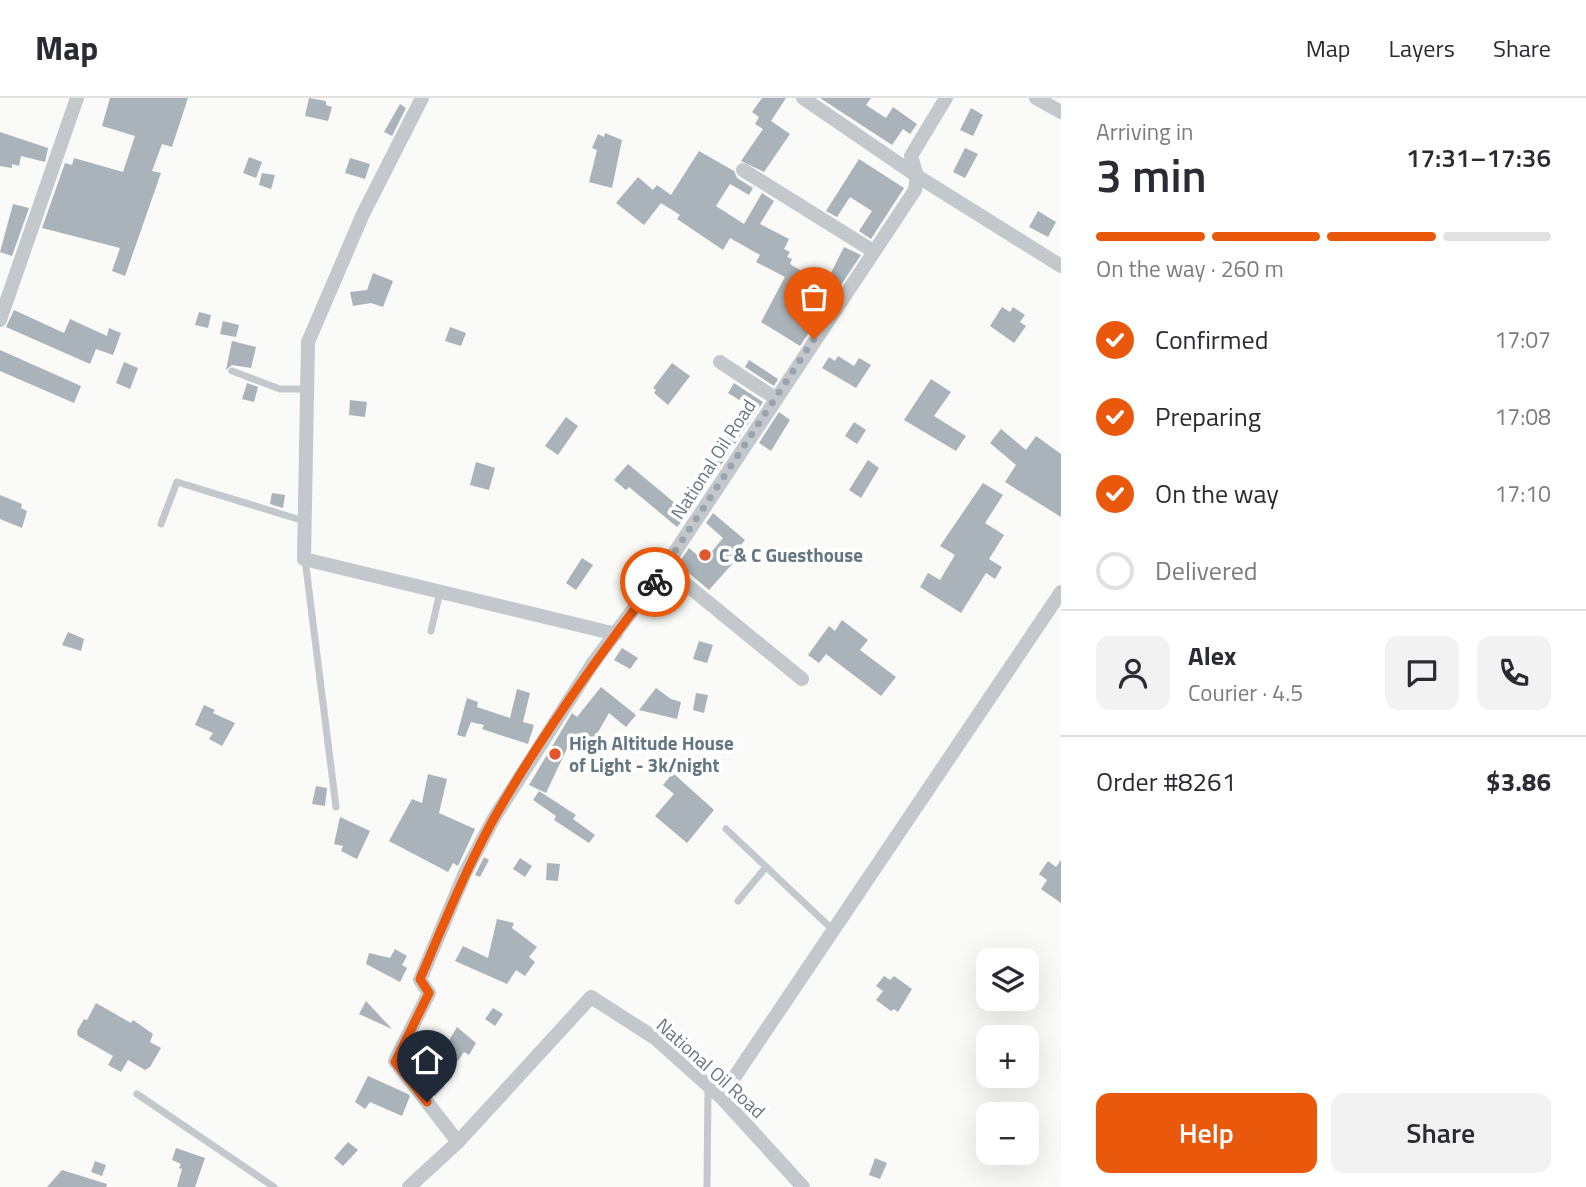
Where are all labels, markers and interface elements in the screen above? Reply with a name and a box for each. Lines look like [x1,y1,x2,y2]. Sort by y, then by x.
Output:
text: Map [35,23,98,73]
text: Map [1306,30,1351,66]
text: Layers [1389,30,1455,66]
text: Share [1493,30,1551,66]
text: Arriving in [1096,114,1193,149]
text: 17:31–17:36 [1406,138,1551,177]
text: 3 min [1096,140,1207,210]
text: On the way · 260 m [1096,251,1284,286]
pin [784,267,844,339]
icon: bag [795,278,833,316]
text: Confirmed [1155,320,1269,359]
icon: check [1096,321,1134,359]
text: 17:07 [1494,322,1551,357]
street label: National Oil Road [663,393,762,524]
text: Preparing [1155,397,1261,436]
icon: check [1096,398,1134,436]
text: 17:08 [1494,399,1551,434]
text: On the way [1155,474,1279,513]
icon: check [1096,475,1134,513]
text: 17:10 [1494,476,1551,511]
place label: C & C Guesthouse [719,540,863,569]
courier [620,547,690,617]
marker: C & C Guesthouse [697,547,713,563]
text: Delivered [1155,551,1258,590]
icon: bike [636,563,674,601]
button: person [1096,636,1170,710]
text: Alex [1188,636,1236,675]
button: chat [1385,636,1459,710]
button: phone [1477,636,1551,710]
text: Courier · 4.5 [1188,675,1303,710]
place label: High Altitude House of Light - 3k/night [569,728,734,779]
marker: High Altitude House of Light - 3k/night [547,746,563,762]
text: Order #8261 [1096,762,1236,801]
text: $3.86 [1486,762,1551,801]
map controls [976,948,1039,1165]
button: layers [976,948,1039,1011]
street label: National Oil Road [650,1011,772,1125]
button: + [976,1025,1039,1088]
pin [397,1030,457,1102]
icon: home [408,1041,446,1079]
button: Help [1096,1093,1317,1173]
button: Share [1331,1093,1551,1173]
button: − [976,1102,1039,1165]

